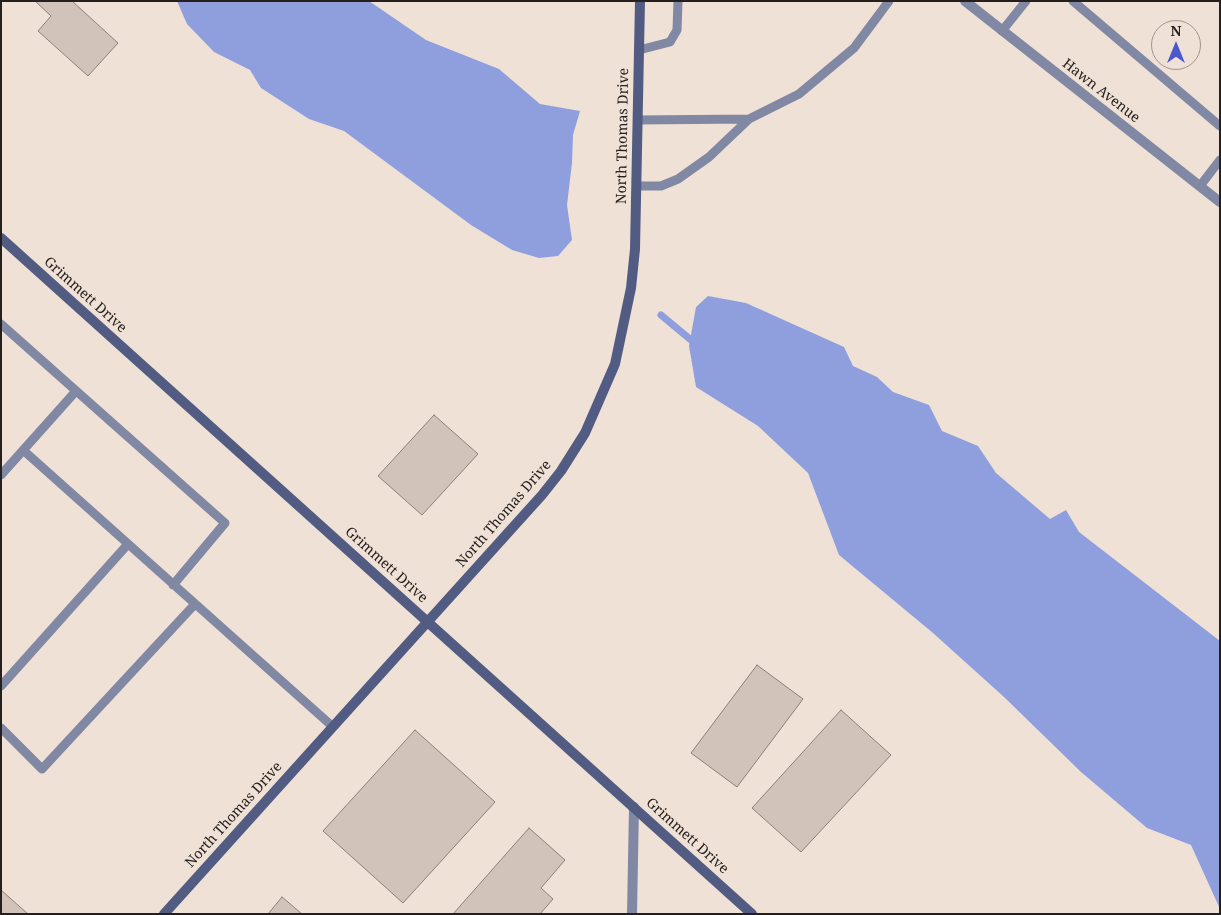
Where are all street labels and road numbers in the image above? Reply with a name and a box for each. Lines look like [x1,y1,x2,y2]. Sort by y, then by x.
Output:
street label: Hawn Avenue [1059,56,1143,126]
street label: North Thomas Drive [613,68,633,204]
street label: Grimmett Drive [40,254,130,336]
street label: North Thomas Drive [453,457,555,571]
street label: Grimmett Drive [341,524,431,606]
street label: North Thomas Drive [182,759,286,871]
street label: Grimmett Drive [642,795,732,877]

